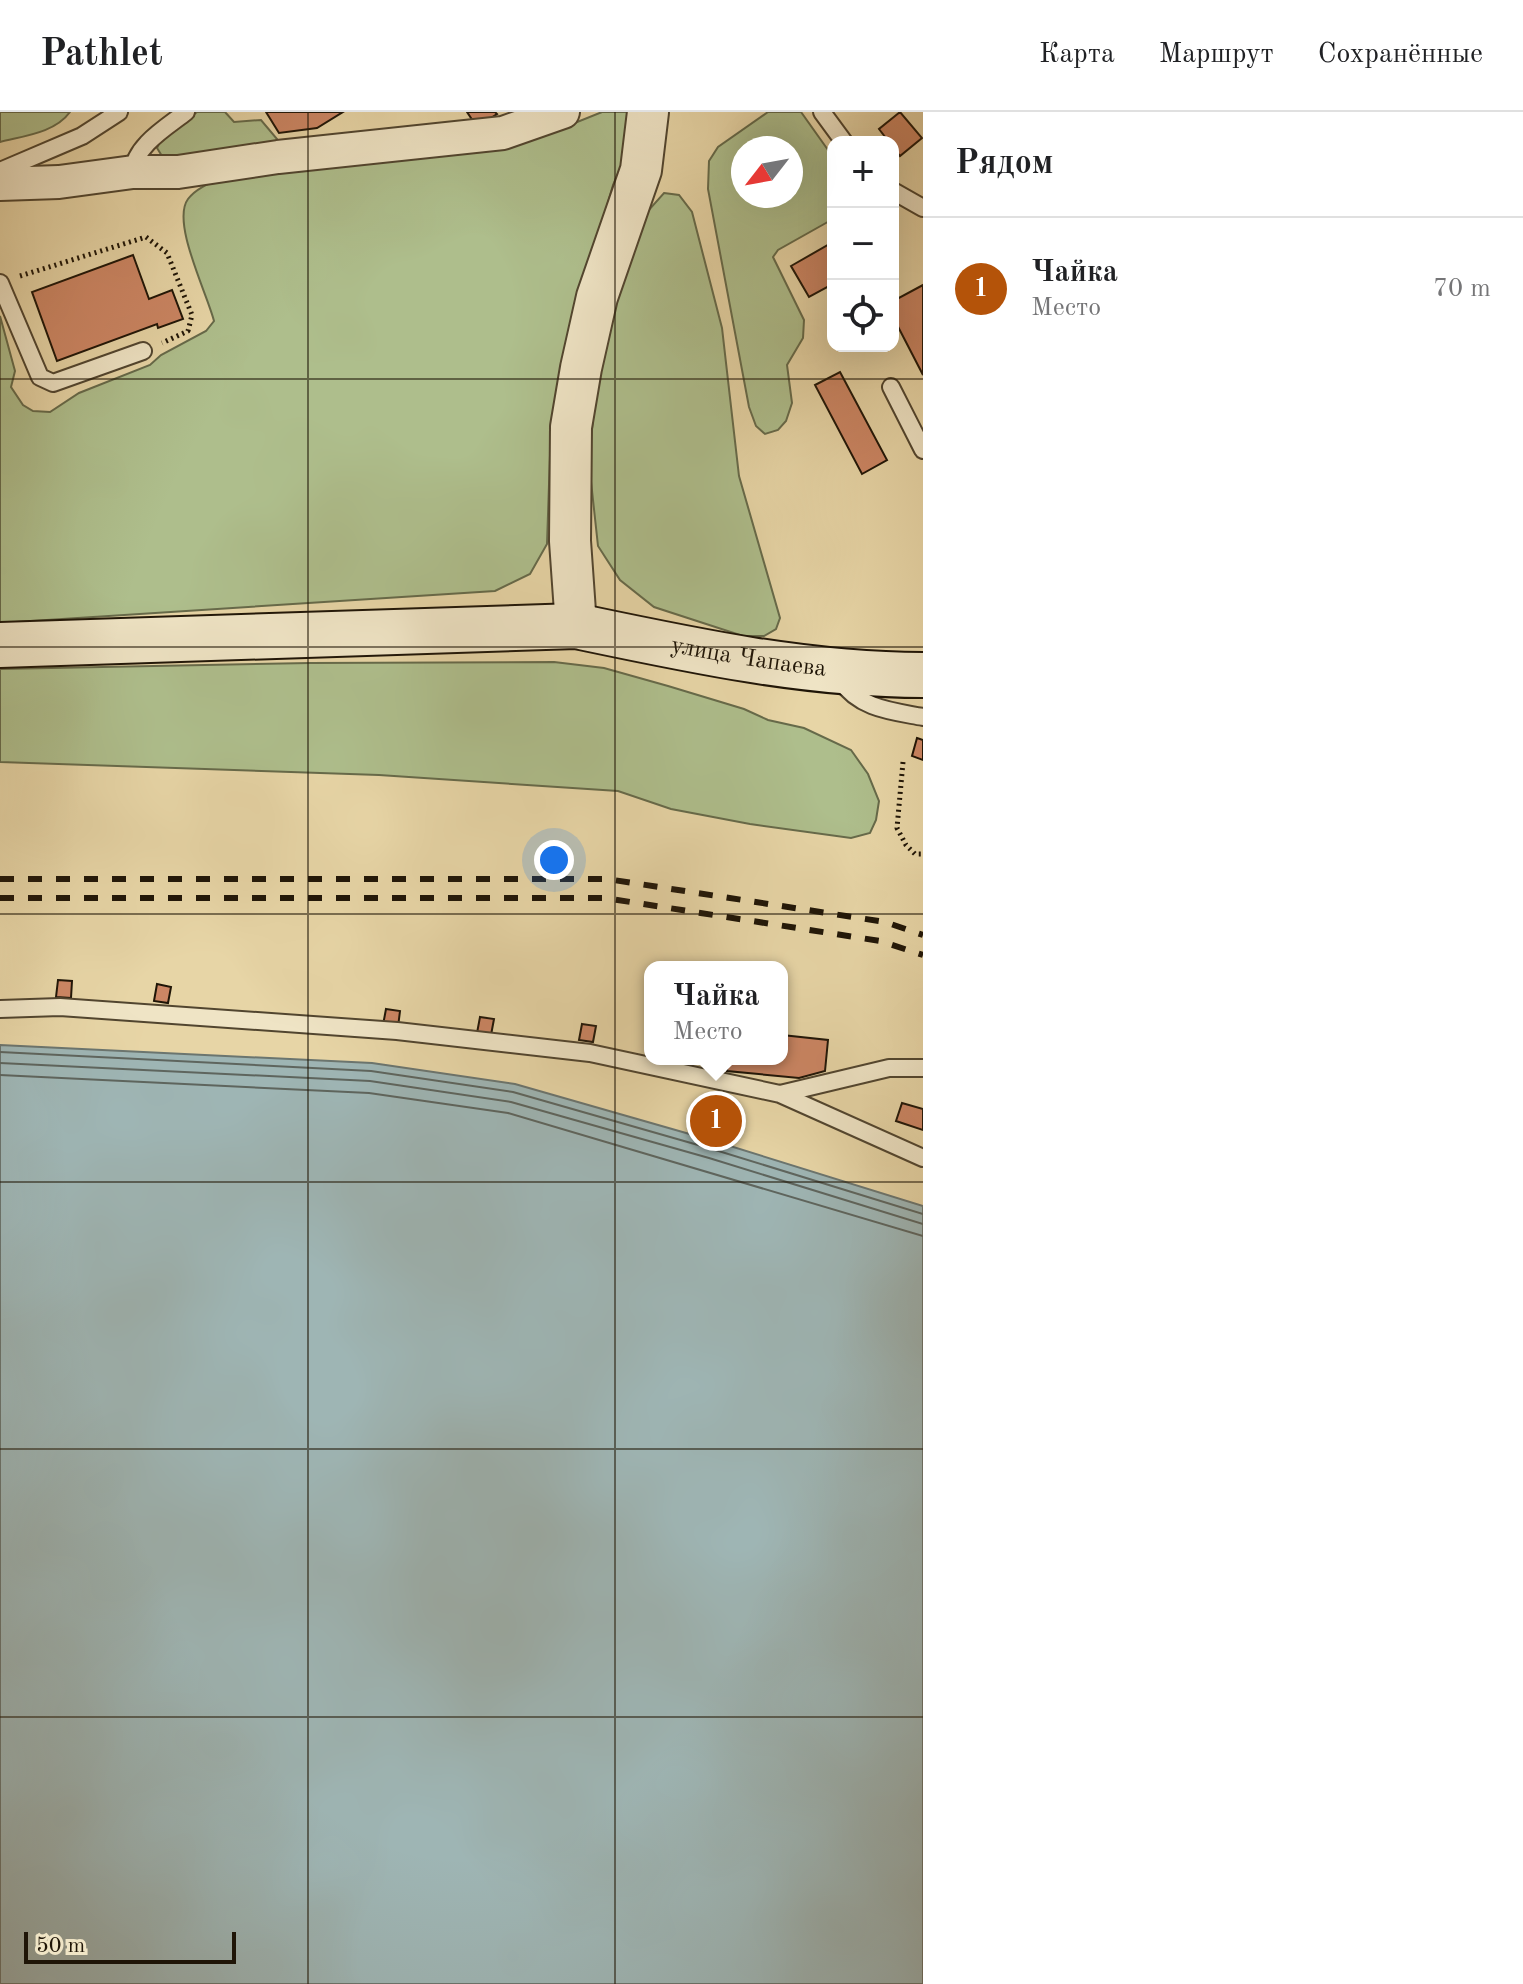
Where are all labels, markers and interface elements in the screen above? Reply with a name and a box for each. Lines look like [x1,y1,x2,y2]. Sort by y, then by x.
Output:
text: Pathlet [40,36,163,74]
text: Карта [1039,41,1115,69]
text: Маршрут [1159,41,1274,69]
text: Сохранённые [1318,41,1483,69]
north arrow [731,136,803,208]
map controls [827,136,899,352]
button: + [827,136,899,208]
text: Рядом [955,147,1054,181]
button: − [827,208,899,280]
text: Чайка [1031,258,1118,288]
text: 1 [973,276,989,302]
text: 70 m [1433,276,1491,302]
button: locate [827,280,899,352]
text: Место [1031,295,1101,321]
street label: улица Чапаева [669,634,828,682]
your location [534,840,574,880]
popup [644,961,788,1065]
text: Чайка [673,982,760,1012]
text: Место [673,1019,743,1045]
pin: 1 [690,1091,742,1151]
scale bar [24,1928,236,1964]
text: 50 m [36,1935,85,1957]

